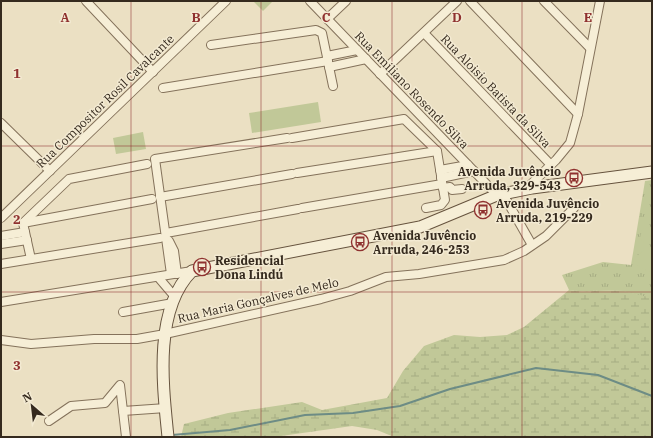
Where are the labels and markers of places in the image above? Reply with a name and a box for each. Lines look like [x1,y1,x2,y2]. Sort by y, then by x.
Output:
place label: Avenida Juvêncio Arruda, 329-543 [458,164,561,193]
bus stop icon: Avenida Juvêncio Arruda, 329-543 [564,168,584,188]
place label: Avenida Juvêncio Arruda, 219-229 [496,196,599,225]
bus stop icon: Avenida Juvêncio Arruda, 219-229 [473,200,493,220]
place label: Avenida Juvêncio Arruda, 246-253 [373,228,476,257]
bus stop icon: Avenida Juvêncio Arruda, 246-253 [350,232,370,252]
place label: Residencial Dona Lindú [215,253,284,282]
bus stop icon: Residencial Dona Lindú [192,257,212,277]

